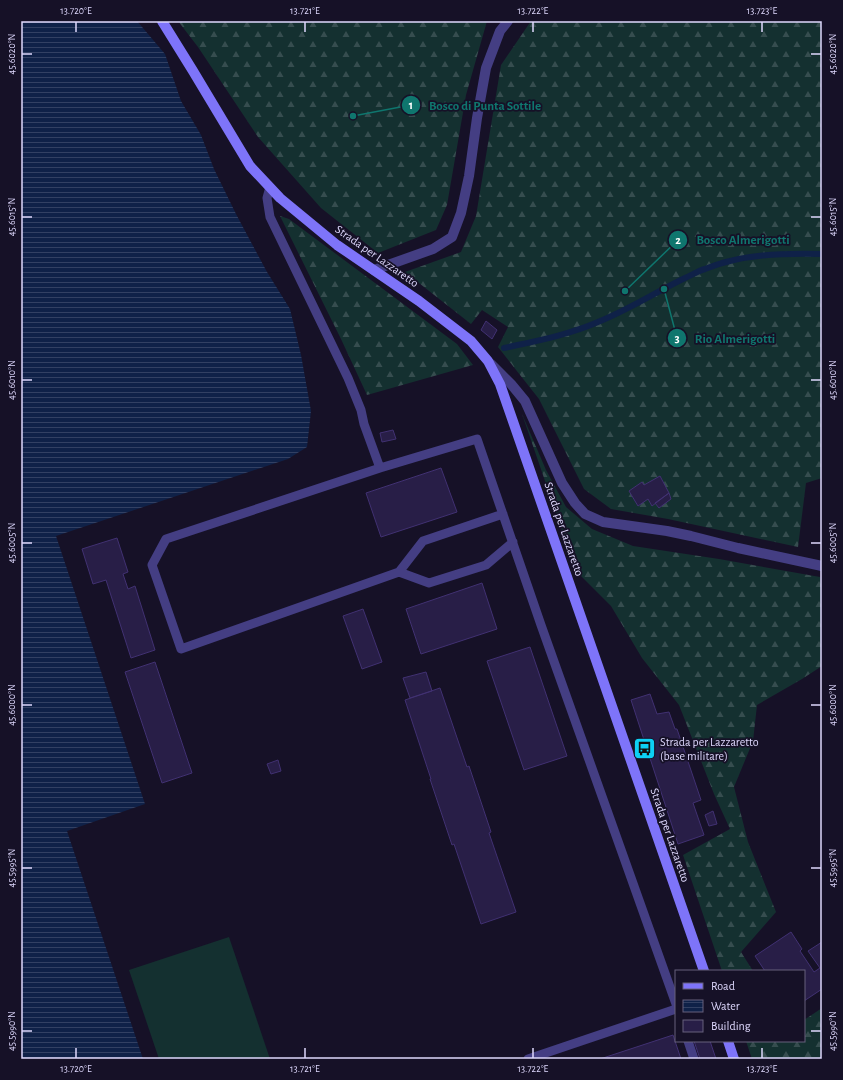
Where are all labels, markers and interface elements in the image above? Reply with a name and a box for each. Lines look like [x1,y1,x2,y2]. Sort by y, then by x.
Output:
text: 13.720°E [60,6,92,16]
text: 13.721°E [290,6,320,16]
text: 13.722°E [518,6,549,16]
text: 13.723°E [747,6,777,16]
text: 45.6020°N [7,34,17,74]
text: 45.6020°N [828,34,838,74]
callout: Bosco di Punta Sottile [401,93,549,118]
text: 1 [409,99,413,111]
text: Bosco di Punta Sottile [429,100,541,113]
text: 45.6015°N [7,198,17,236]
text: 45.6015°N [828,198,838,236]
street label: Strada per Lazzaretto [333,223,421,289]
callout: Bosco Almerigotti [668,227,798,252]
text: 2 [675,234,681,246]
text: Bosco Almerigotti [696,234,790,247]
callout: Rio Almerigotti [667,326,783,351]
text: 3 [674,332,680,344]
text: Rio Almerigotti [695,333,775,346]
text: 45.6010°N [7,360,17,400]
text: 45.6010°N [828,360,838,400]
street label: Strada per Lazzaretto [542,480,586,578]
text: 45.6005°N [7,523,17,563]
text: 45.6005°N [828,523,838,563]
text: 45.6000°N [7,684,17,726]
text: 45.6000°N [828,684,838,726]
bus stop icon: Strada per Lazzaretto (base militare) [631,736,657,762]
place label: Strada per Lazzaretto (base militare) [660,736,759,762]
street label: Strada per Lazzaretto [648,786,692,884]
text: 45.5995°N [7,849,17,887]
text: 45.5995°N [828,849,838,887]
legend [675,970,805,1042]
text: Road [711,980,735,992]
text: Water [711,1000,740,1012]
text: 45.5990°N [7,1011,17,1051]
text: 45.5990°N [828,1011,838,1051]
text: Building [711,1020,751,1032]
text: 13.720°E [60,1064,92,1074]
text: 13.721°E [290,1064,320,1074]
text: 13.722°E [518,1064,549,1074]
text: 13.723°E [747,1064,777,1074]

